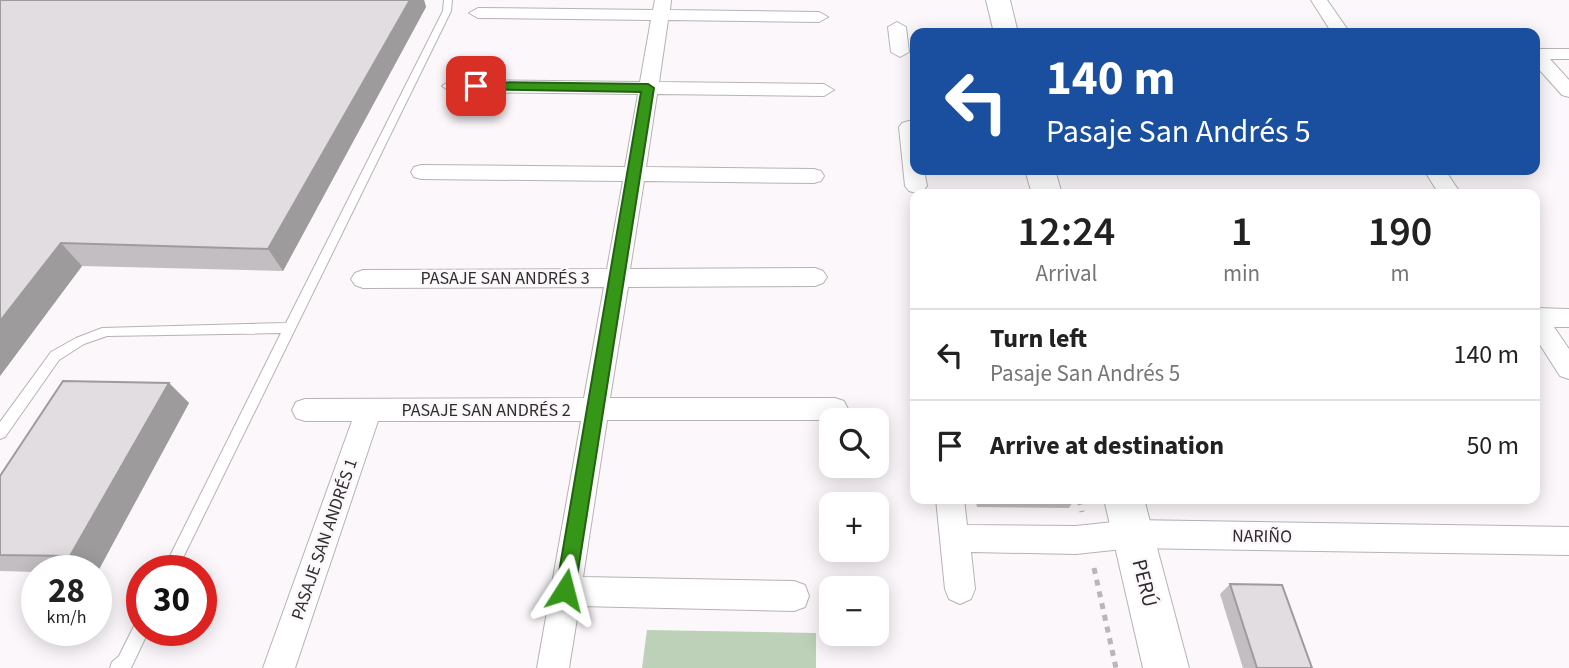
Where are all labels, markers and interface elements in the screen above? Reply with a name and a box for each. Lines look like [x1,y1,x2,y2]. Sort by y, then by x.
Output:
text: 140 m [1046,44,1175,114]
pin [446,56,506,116]
icon: left [931,56,1022,147]
icon: arrive [457,67,495,105]
text: Pasaje San Andrés 5 [1046,109,1311,155]
text: 12:24 [1018,202,1115,262]
text: 1 [1231,202,1252,262]
text: 190 [1368,202,1432,262]
text: Arrival [1036,257,1097,290]
text: min [1223,257,1260,290]
text: m [1391,257,1410,290]
street label: PASAJE SAN ANDRÉS 3 [420,266,590,291]
text: Turn left [990,320,1087,357]
icon: left [931,336,969,374]
text: 140 m [1453,336,1519,373]
text: Pasaje San Andrés 5 [990,357,1180,390]
street label: PASAJE SAN ANDRÉS 2 [401,398,571,423]
map controls [819,408,889,646]
button: search [819,408,889,478]
icon: arrive [931,427,969,465]
text: Arrive at destination [990,427,1224,464]
text: 50 m [1466,427,1519,464]
street label: PASAJE SAN ANDRÉS 1 [285,455,364,623]
button: + [819,492,889,562]
street label: NARIÑO [1232,523,1292,550]
position arrow [528,553,602,627]
speed limit sign: 30 [126,555,217,646]
street label: PERÚ [1125,556,1165,610]
text: 28 [48,566,85,616]
button: − [819,576,889,646]
text: km/h [47,605,86,630]

